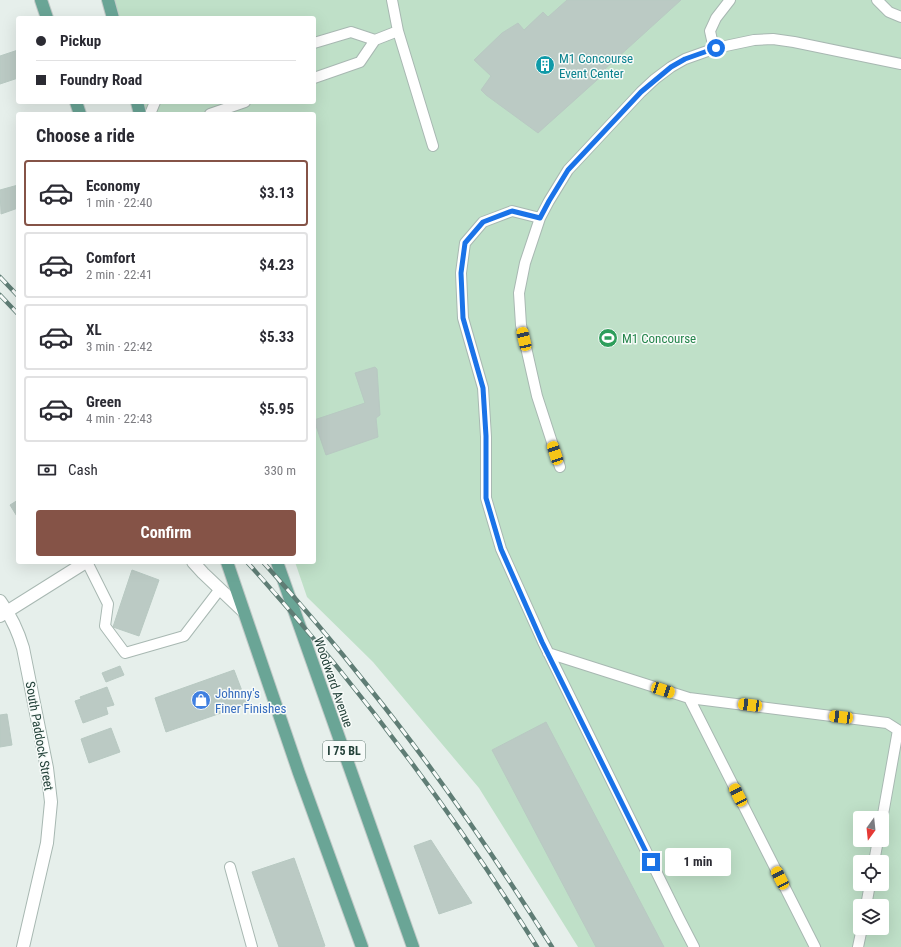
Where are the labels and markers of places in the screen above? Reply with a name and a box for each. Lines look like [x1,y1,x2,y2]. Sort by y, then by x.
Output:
place label: M1 Concourse Event Center [559,51,633,81]
building icon: M1 Concourse Event Center [534,54,556,76]
sports icon: M1 Concourse [597,327,619,349]
place label: M1 Concourse [622,331,696,346]
place label: Johnny's Finer Finishes [215,686,286,716]
shop icon: Johnny's Finer Finishes [190,689,212,711]

